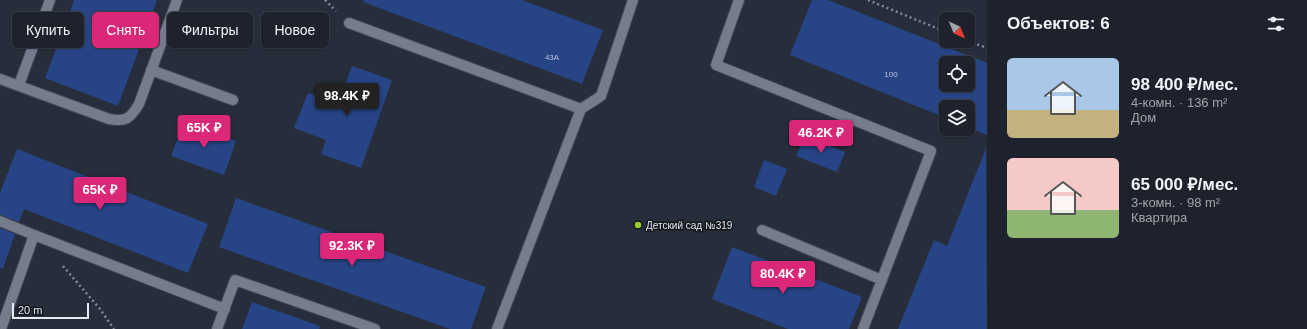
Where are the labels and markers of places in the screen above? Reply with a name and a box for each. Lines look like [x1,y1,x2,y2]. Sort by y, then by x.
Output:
pin: 98.4K ₽ [310,83,384,117]
pin: 65K ₽ [176,115,232,149]
pin: 46.2K ₽ [784,120,858,154]
pin: 65K ₽ [72,177,128,211]
marker: Детский сад №319 [633,220,643,230]
place label: Детский сад №319 [646,220,733,231]
pin: 92.3K ₽ [315,233,389,267]
pin: 80.4K ₽ [746,261,820,295]

